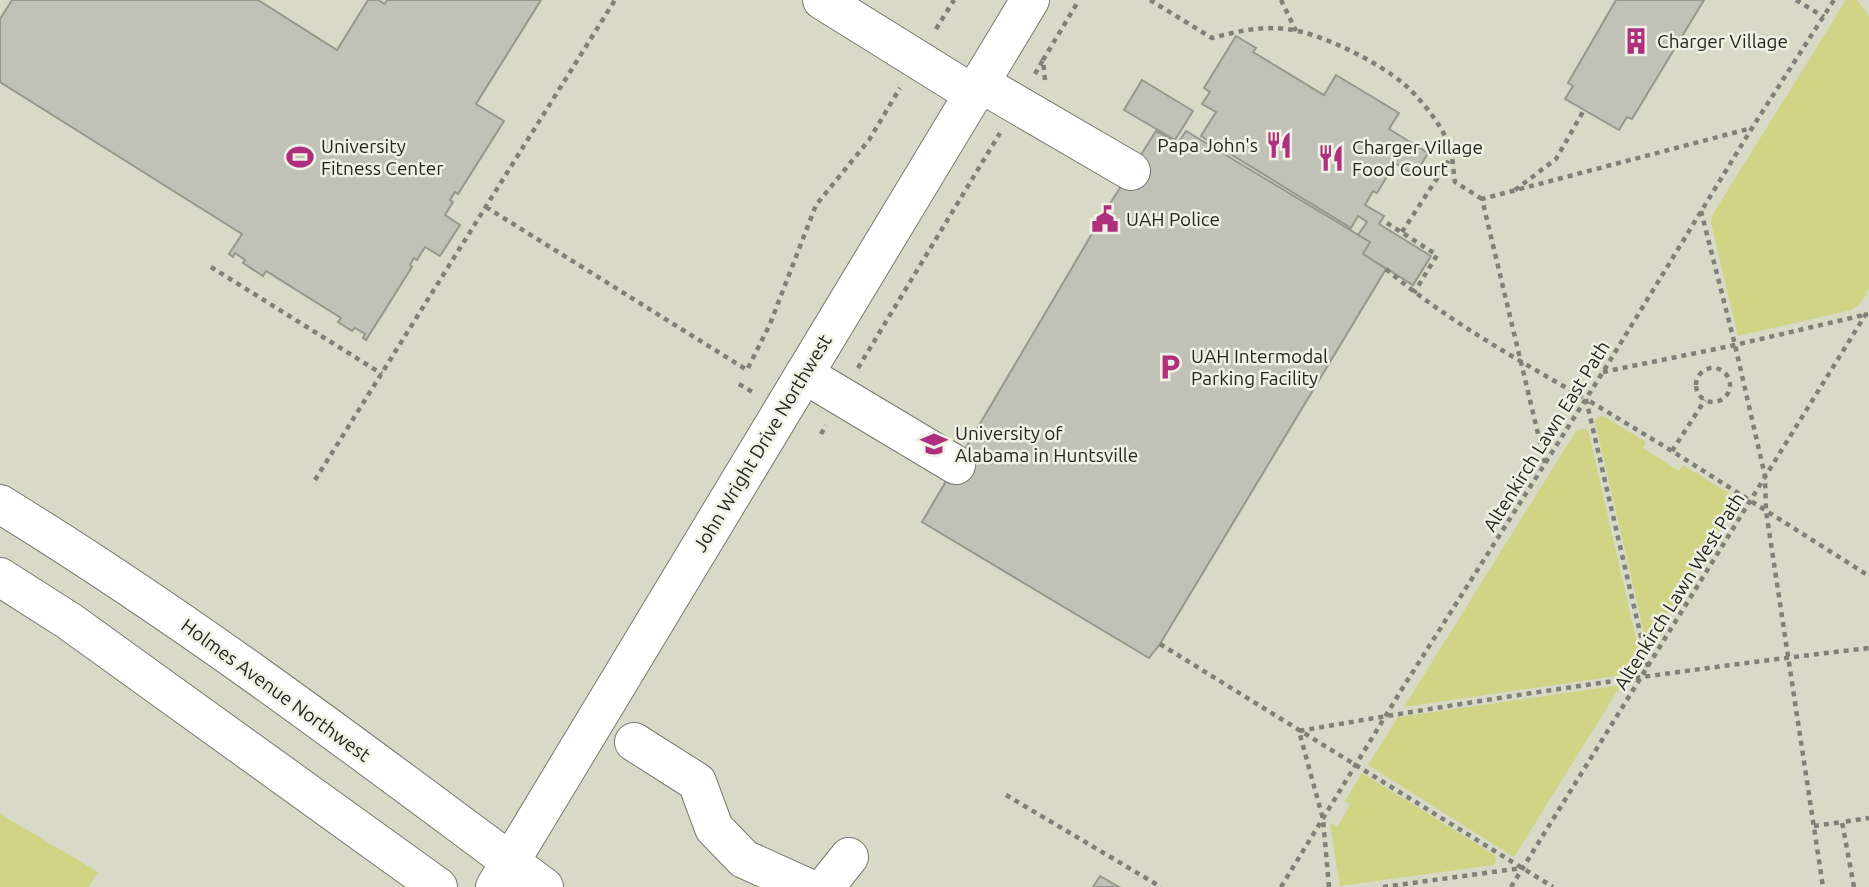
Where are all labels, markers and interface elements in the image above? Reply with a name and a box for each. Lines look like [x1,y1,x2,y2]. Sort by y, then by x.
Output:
building icon: Charger Village [1621,26,1651,56]
place label: Charger Village [1657,30,1788,52]
restaurant icon: Papa John's [1264,130,1294,160]
place label: Papa John's [1157,134,1258,156]
place label: University Fitness Center [321,135,443,179]
place label: Charger Village Food Court [1352,136,1483,180]
sports icon: University Fitness Center [285,142,315,172]
restaurant icon: Charger Village Food Court [1316,143,1346,173]
public building icon: UAH Police [1090,204,1120,234]
place label: UAH Police [1126,208,1220,230]
street label: John Wright Drive Northwest [688,330,836,556]
street label: Altenkirch Lawn East Path [1478,337,1614,535]
place label: UAH Intermodal Parking Facility [1191,345,1328,389]
parking icon: UAH Intermodal Parking Facility [1155,352,1185,382]
place label: University of Alabama in Huntsville [955,422,1138,466]
school or university icon: University of Alabama in Huntsville [919,429,949,459]
street label: Altenkirch Lawn West Path [1609,488,1749,694]
street label: Holmes Avenue Northwest [177,614,375,766]

